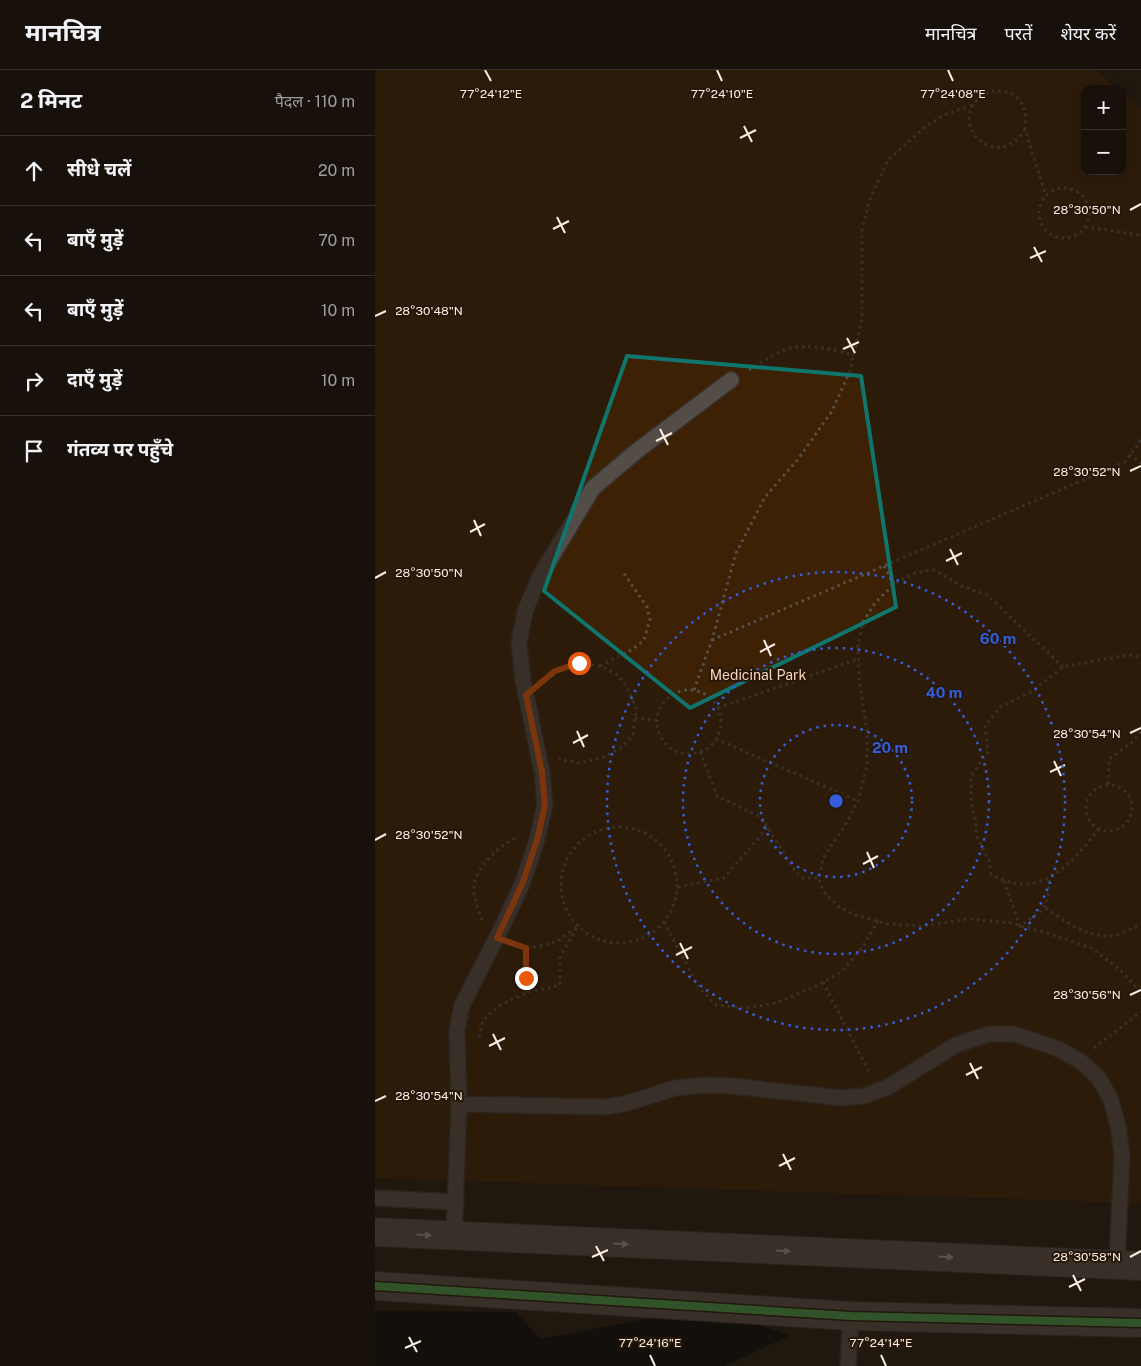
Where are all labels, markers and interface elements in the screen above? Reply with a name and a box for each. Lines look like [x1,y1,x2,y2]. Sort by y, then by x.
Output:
text: मानचित्र [25,18,101,46]
text: मानचित्र [925,23,977,44]
text: परतें [1005,23,1032,44]
text: शेयर करें [1060,23,1116,44]
map controls [1081,85,1126,175]
button: + [1081,85,1126,130]
text: 77°24'12"E [460,87,522,101]
text: 77°24'10"E [691,87,753,101]
text: 77°24'08"E [920,87,986,101]
text: 2 मिनट [20,88,82,113]
text: पैदल · 110 m [275,92,355,111]
button: − [1081,130,1126,175]
icon: ahead [20,157,48,185]
text: सीधे चलें [67,158,131,180]
text: 20 m [318,161,355,180]
text: 28°30'50"N [1053,203,1121,217]
icon: left [20,227,48,255]
text: बाएँ मुड़ें [67,228,123,250]
text: 70 m [318,231,355,250]
icon: left [20,297,48,325]
text: बाएँ मुड़ें [67,298,123,320]
text: 10 m [321,301,355,320]
text: 28°30'48"N [395,304,463,318]
icon: right [20,367,48,395]
text: दाएँ मुड़ें [67,368,122,390]
text: 10 m [321,371,355,390]
icon: arrive [20,437,48,465]
text: गंतव्य पर पहुँचे [67,438,173,460]
text: 28°30'52"N [1053,465,1121,479]
text: 28°30'50"N [395,566,463,580]
text: 60 m [980,630,1016,647]
route start [568,652,591,675]
park label: Medicinal Park [710,667,806,683]
text: 40 m [926,684,962,701]
text: 28°30'54"N [1053,727,1121,741]
text: 20 m [872,739,908,756]
centre of rings [827,792,845,810]
text: 28°30'52"N [395,828,463,842]
route end [515,967,538,990]
text: 28°30'56"N [1053,988,1121,1002]
text: 28°30'54"N [395,1089,463,1103]
one-way arrow [416,1231,432,1239]
one-way arrow [613,1240,629,1248]
one-way arrow [776,1247,792,1255]
text: 28°30'58"N [1053,1250,1121,1264]
one-way arrow [938,1253,954,1261]
text: 77°24'16"E [619,1336,681,1350]
text: 77°24'14"E [850,1336,912,1350]

